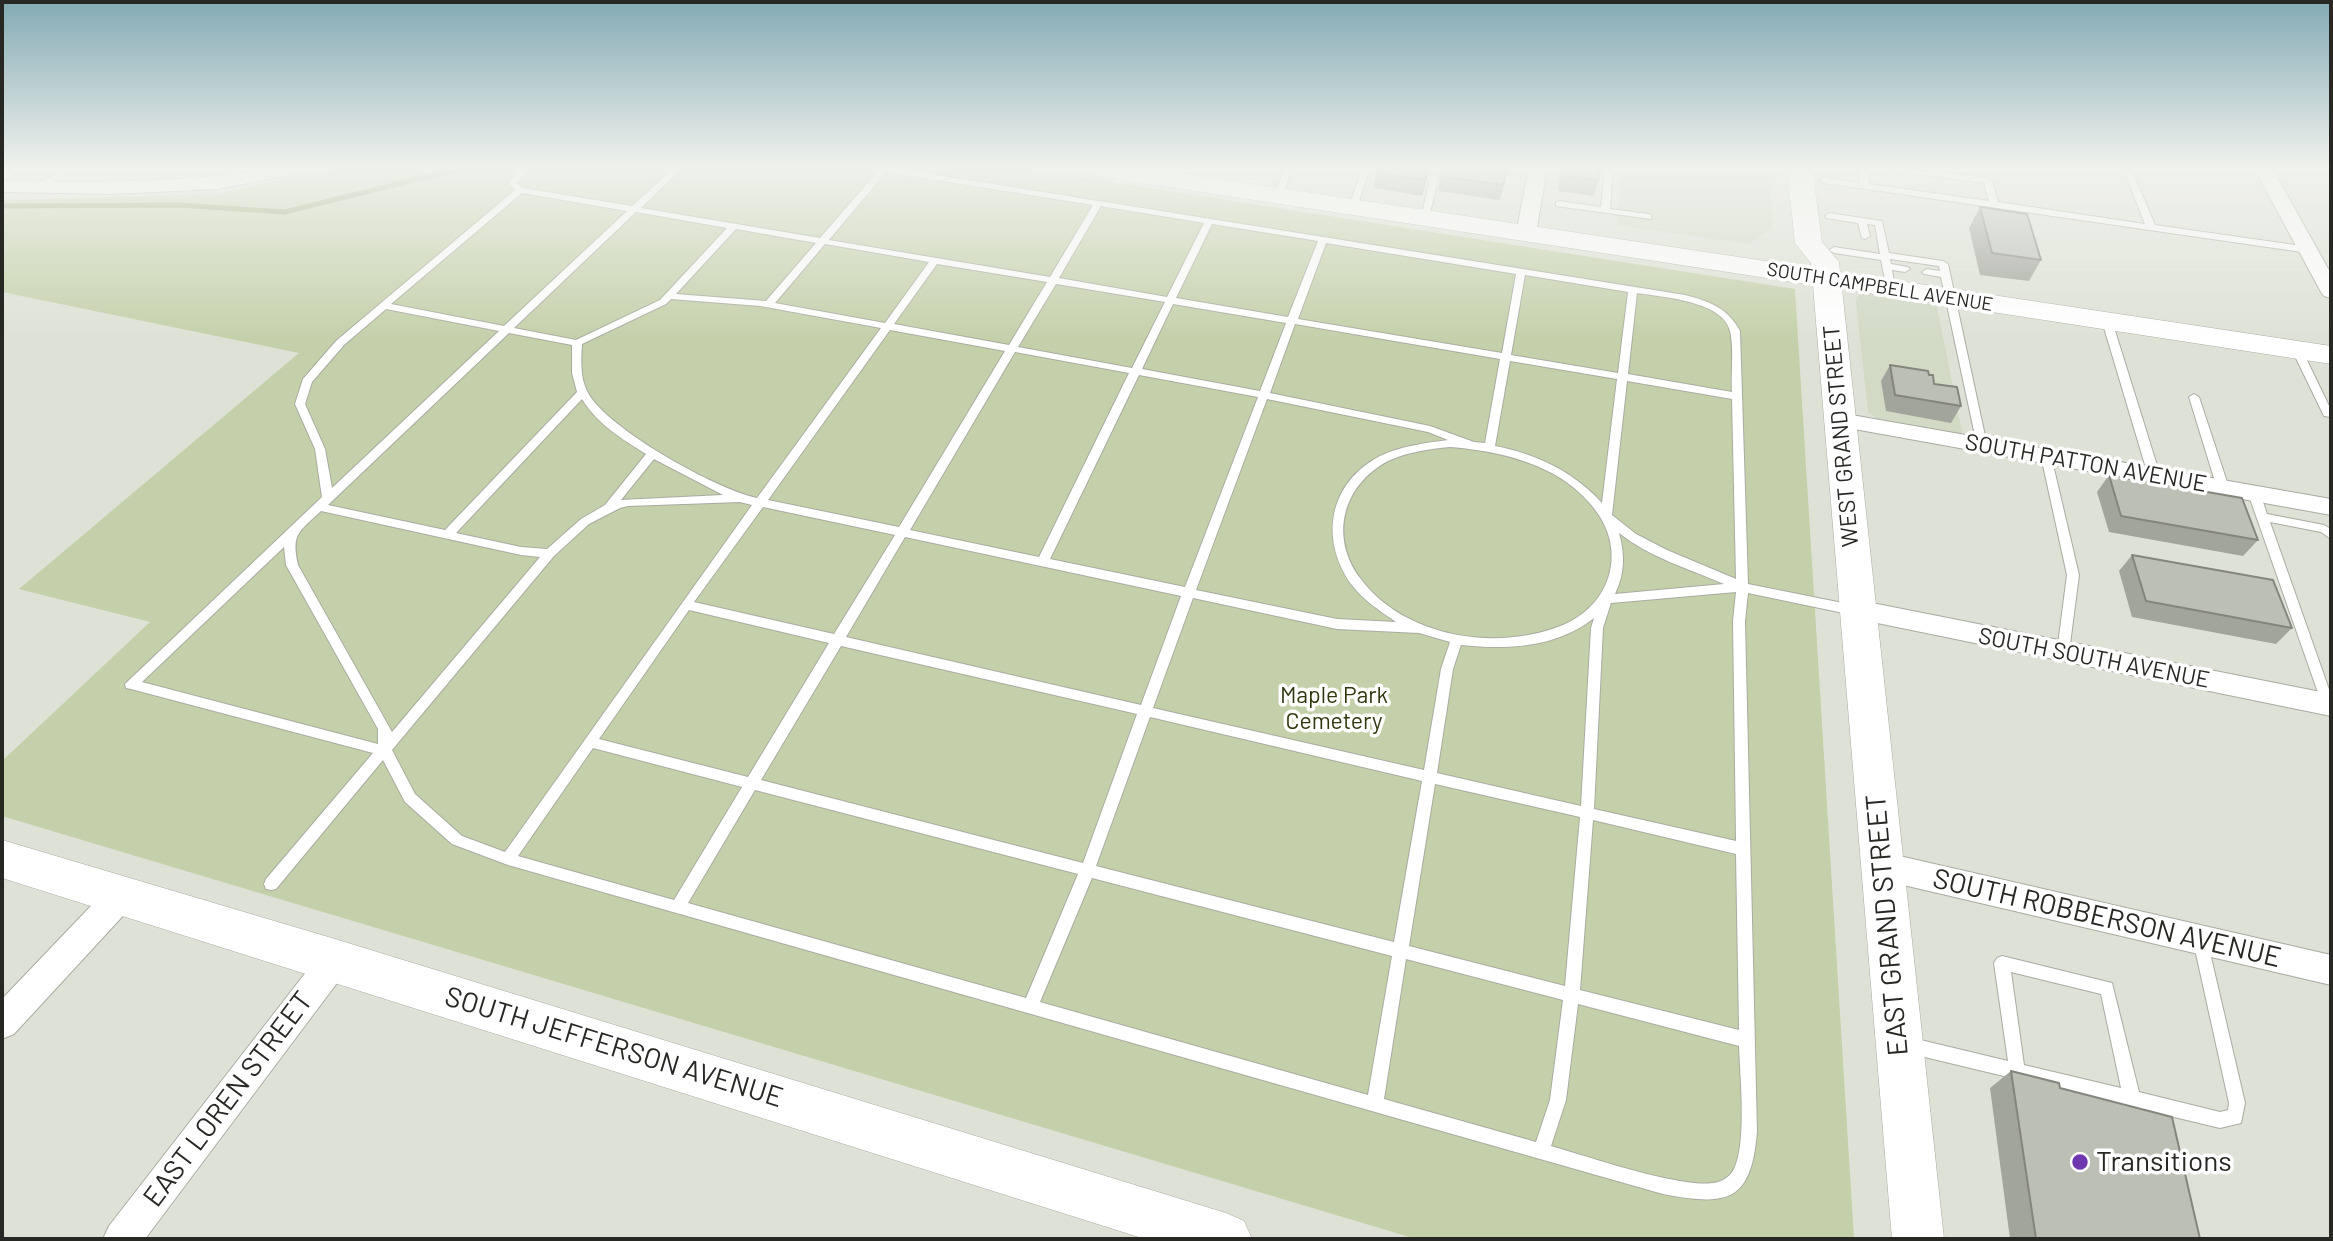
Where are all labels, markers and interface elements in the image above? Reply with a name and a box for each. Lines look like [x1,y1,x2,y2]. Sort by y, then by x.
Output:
street label: SOUTH CAMPBELL AVENUE [1765,258,1995,316]
street label: WEST GRAND STREET [1818,324,1864,548]
street label: SOUTH PATTON AVENUE [1963,428,2209,498]
street label: SOUTH SOUTH AVENUE [1976,622,2212,694]
park label: Maple Park Cemetery [1280,681,1388,735]
street label: EAST GRAND STREET [1859,793,1915,1057]
street label: SOUTH ROBBERSON AVENUE [1930,862,2284,974]
street label: SOUTH JEFFERSON AVENUE [441,980,787,1114]
street label: EAST LOREN STREET [136,985,320,1213]
place label: Transitions [2096,1145,2232,1179]
marker: Transitions [2070,1152,2090,1172]

